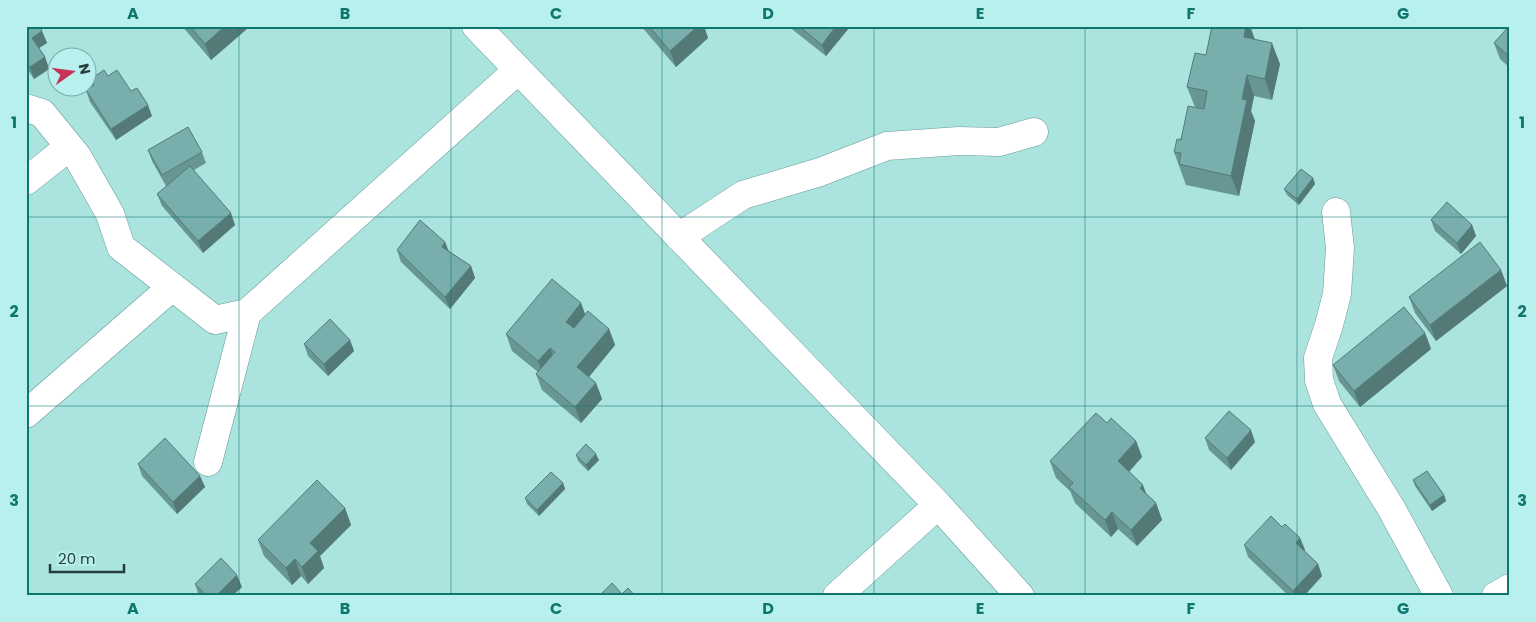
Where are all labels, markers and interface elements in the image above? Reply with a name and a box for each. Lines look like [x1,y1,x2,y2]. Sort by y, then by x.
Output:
text: A [127,2,139,25]
text: B [340,2,350,25]
text: C [550,2,562,25]
text: D [762,2,774,25]
text: E [976,2,984,25]
text: F [1187,2,1196,25]
text: G [1397,2,1409,25]
north arrow [48,48,98,98]
text: N [74,61,96,76]
text: 1 [11,111,17,134]
text: 1 [1519,111,1525,134]
text: 2 [9,300,19,323]
text: 2 [1517,300,1527,323]
text: 3 [9,489,19,512]
text: 3 [1517,489,1527,512]
scale bar [50,542,124,574]
text: 20 m [58,548,96,569]
text: A [127,597,139,620]
text: B [340,597,350,620]
text: C [550,597,562,620]
text: D [762,597,774,620]
text: E [976,597,984,620]
text: F [1187,597,1196,620]
text: G [1397,597,1409,620]

